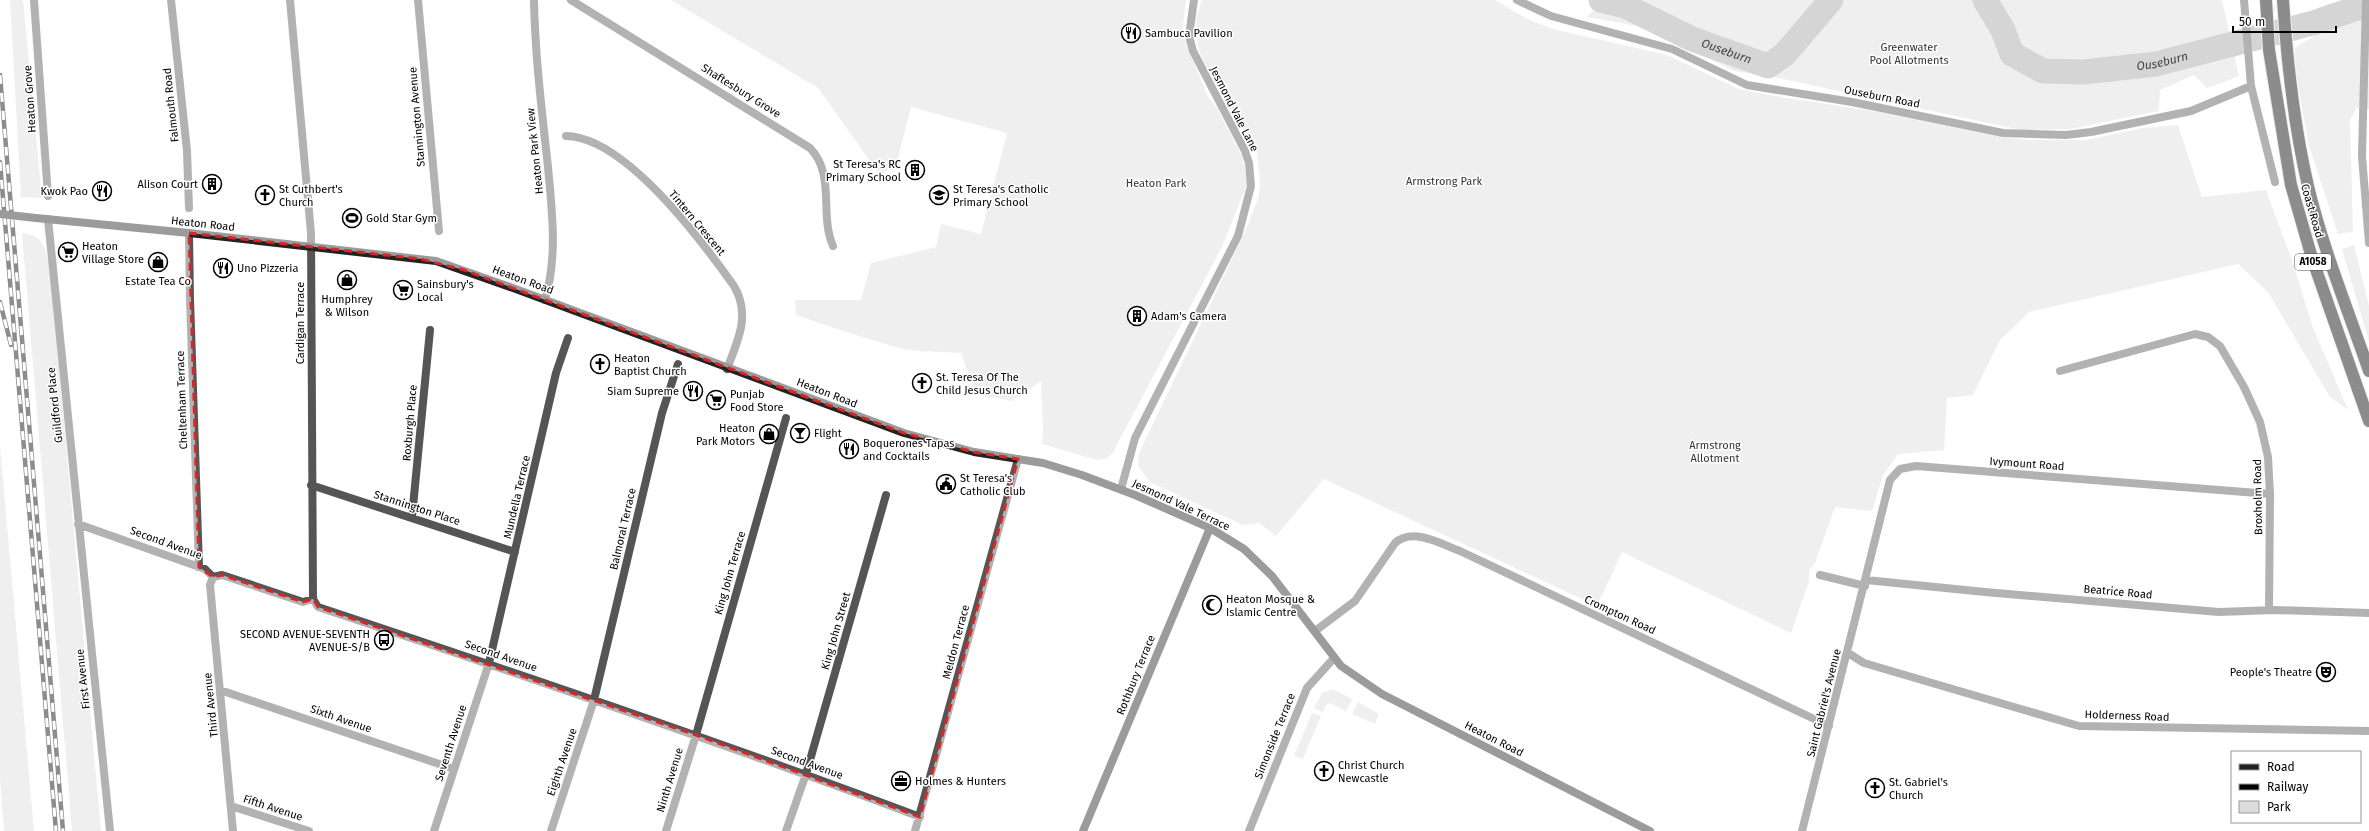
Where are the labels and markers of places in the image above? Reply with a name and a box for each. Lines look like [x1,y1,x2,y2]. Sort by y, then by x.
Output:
restaurant icon: Sambuca Pavilion [1120,22,1142,44]
place label: Sambuca Pavilion [1145,27,1233,40]
place label: St Teresa's RC Primary School [826,158,901,184]
building icon: St Teresa's RC Primary School [904,159,926,181]
building icon: Alison Court [201,173,223,195]
place label: Alison Court [137,178,198,191]
restaurant icon: Kwok Pao [91,180,113,202]
place label: St Cuthbert's Church [279,183,343,209]
place label: St Teresa's Catholic Primary School [953,183,1049,209]
church icon: St Cuthbert's Church [254,184,276,206]
school or university icon: St Teresa's Catholic Primary School [928,184,950,206]
place label: Kwok Pao [41,185,88,198]
sports icon: Gold Star Gym [341,207,363,229]
place label: Gold Star Gym [366,212,437,225]
place label: Heaton Village Store [82,240,144,266]
supermarket icon: Heaton Village Store [57,241,79,263]
shop icon: Estate Tea Co [147,251,169,273]
restaurant icon: Uno Pizzeria [212,257,234,279]
place label: Uno Pizzeria [237,262,298,275]
shop icon: Humphrey & Wilson [336,269,358,291]
place label: Estate Tea Co [125,275,191,288]
place label: Sainsbury's Local [417,278,474,304]
supermarket icon: Sainsbury's Local [392,279,414,301]
place label: Humphrey & Wilson [321,293,373,319]
building icon: Adam's Camera [1126,305,1148,327]
place label: Adam's Camera [1151,310,1227,323]
place label: Heaton Baptist Church [614,352,687,378]
church icon: Heaton Baptist Church [589,353,611,375]
place label: St. Teresa Of The Child Jesus Church [936,371,1028,397]
church icon: St. Teresa Of The Child Jesus Church [911,372,933,394]
restaurant icon: Siam Supreme [682,380,704,402]
place label: Siam Supreme [607,385,679,398]
place label: Punjab Food Store [730,388,784,414]
supermarket icon: Punjab Food Store [705,389,727,411]
place label: Heaton Park Motors [696,422,755,448]
bar icon: Flight [789,422,811,444]
shop icon: Heaton Park Motors [758,423,780,445]
place label: Flight [814,427,842,440]
place label: Boquerones Tapas and Cocktails [863,437,954,463]
restaurant icon: Boquerones Tapas and Cocktails [838,438,860,460]
place label: St Teresa's Catholic Club [960,472,1026,498]
public building icon: St Teresa's Catholic Club [935,473,957,495]
place label: Heaton Mosque & Islamic Centre [1226,593,1315,619]
mosque icon: Heaton Mosque & Islamic Centre [1201,594,1223,616]
place label: SECOND AVENUE-SEVENTH AVENUE-S/B [240,628,370,654]
bus stop icon: SECOND AVENUE-SEVENTH AVENUE-S/B [373,629,395,651]
theatre icon: People's Theatre [2315,661,2337,683]
place label: People's Theatre [2230,666,2312,679]
place label: Christ Church Newcastle [1338,759,1404,785]
church icon: Christ Church Newcastle [1313,760,1335,782]
office icon: Holmes & Hunters [890,770,912,792]
place label: Holmes & Hunters [915,775,1006,788]
place label: St. Gabriel's Church [1889,776,1948,802]
church icon: St. Gabriel's Church [1864,777,1886,799]

